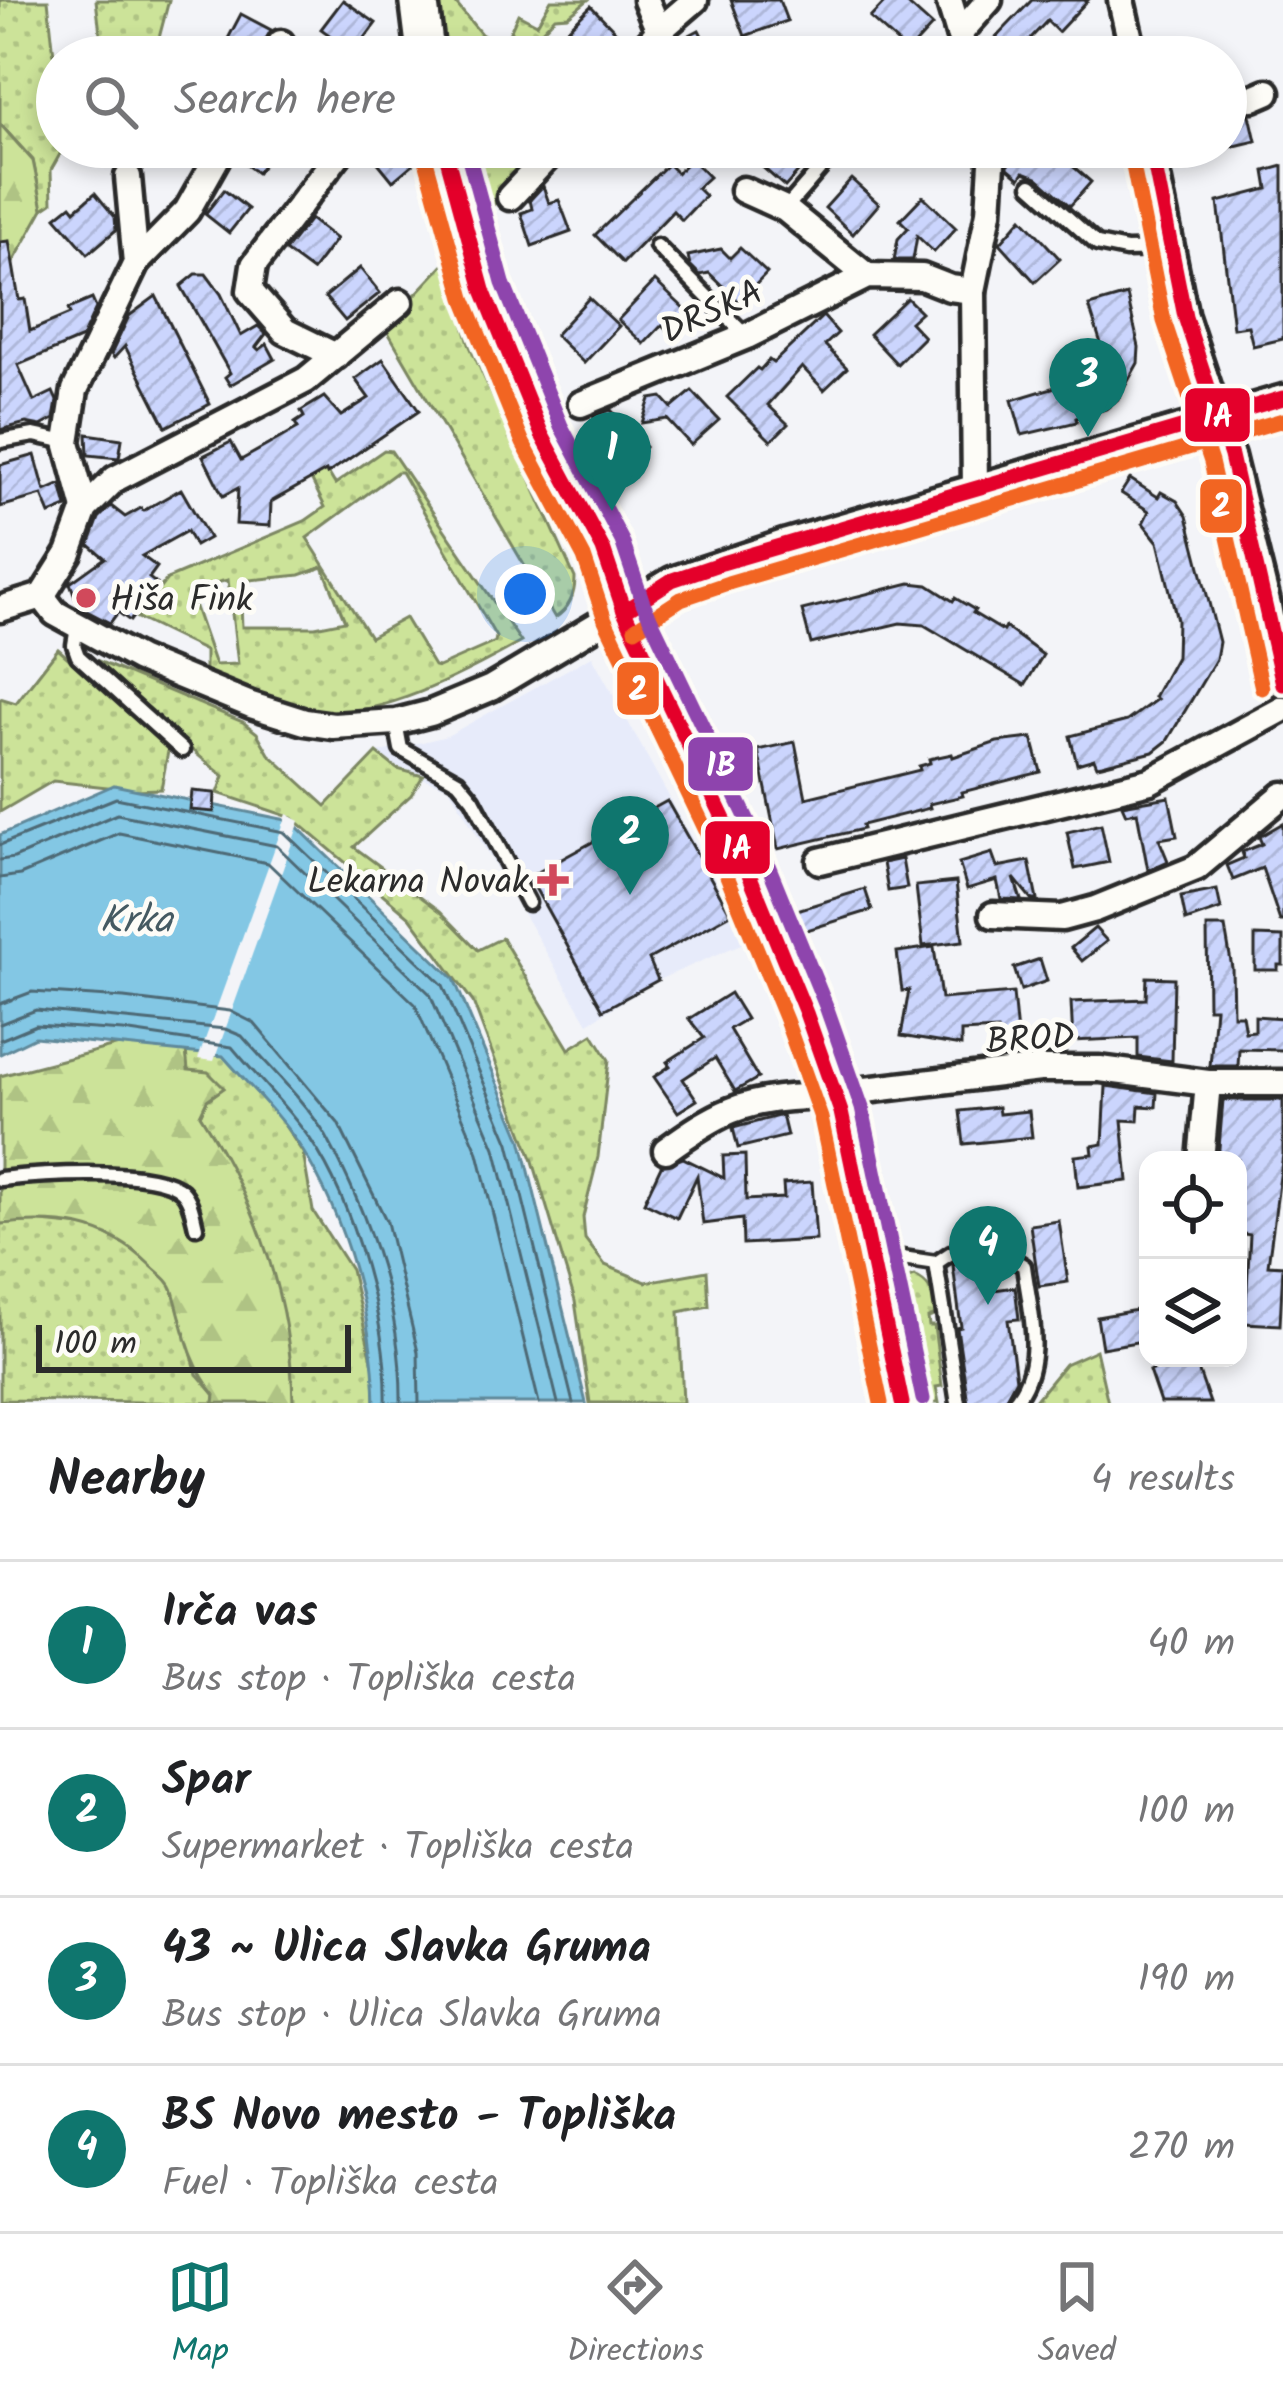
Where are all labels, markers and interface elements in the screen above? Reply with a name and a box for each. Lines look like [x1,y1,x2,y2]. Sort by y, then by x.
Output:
search box [36,36,1247,168]
text: Search here [174,66,396,138]
icon: search [78,69,144,135]
street label: DRSKA [652,265,773,361]
pin: 3 [1049,338,1127,437]
line badge: 1A [1183,386,1252,444]
text: 1A [1203,392,1233,445]
pin: 1 [573,412,651,511]
line badge: 2 [1198,477,1244,535]
text: 2 [1211,482,1231,535]
your location [495,564,555,624]
place label: Hiša Fink [110,573,254,630]
marker: Hiša Fink [73,585,99,611]
line badge: 2 [615,660,661,717]
text: 2 [628,665,648,718]
line badge: 1B [686,735,755,793]
text: 1B [706,741,736,794]
pin: 2 [591,796,669,895]
line badge: 1A [703,819,772,876]
text: 1A [722,824,752,877]
place label: Lekarna Novak [307,855,530,912]
marker: Lekarna Novak [540,867,566,893]
water label: Krka [100,891,175,953]
street label: BROD [984,1009,1077,1072]
map controls [1139,1151,1247,1367]
button: locate [1139,1151,1247,1259]
pin: 4 [949,1206,1027,1305]
button: layers [1139,1259,1247,1367]
scale bar [36,1319,351,1372]
text: 100 m [54,1319,137,1372]
text: Nearby [48,1441,205,1522]
text: 4 results [1091,1450,1235,1512]
text: Irča vas [162,1578,318,1650]
text: 1 [81,1614,93,1676]
text: 40 m [1147,1614,1235,1676]
text: Bus stop · Topliška cesta [162,1650,576,1712]
text: Spar [162,1746,250,1818]
text: 2 [76,1782,98,1844]
text: 100 m [1137,1782,1235,1844]
text: Supermarket · Topliška cesta [162,1818,634,1880]
text: 43 ~ Ulica Slavka Gruma [162,1914,651,1986]
text: 3 [76,1950,98,2012]
text: 190 m [1138,1950,1235,2012]
text: Bus stop · Ulica Slavka Gruma [162,1986,662,2048]
text: BS Novo mesto - Topliška [162,2082,676,2154]
text: 4 [76,2118,98,2180]
text: 270 m [1128,2118,1235,2180]
text: Fuel · Topliška cesta [162,2154,499,2216]
tab: Map [167,2254,233,2379]
tab: Directions [567,2254,704,2379]
tab: Saved [1038,2254,1116,2379]

